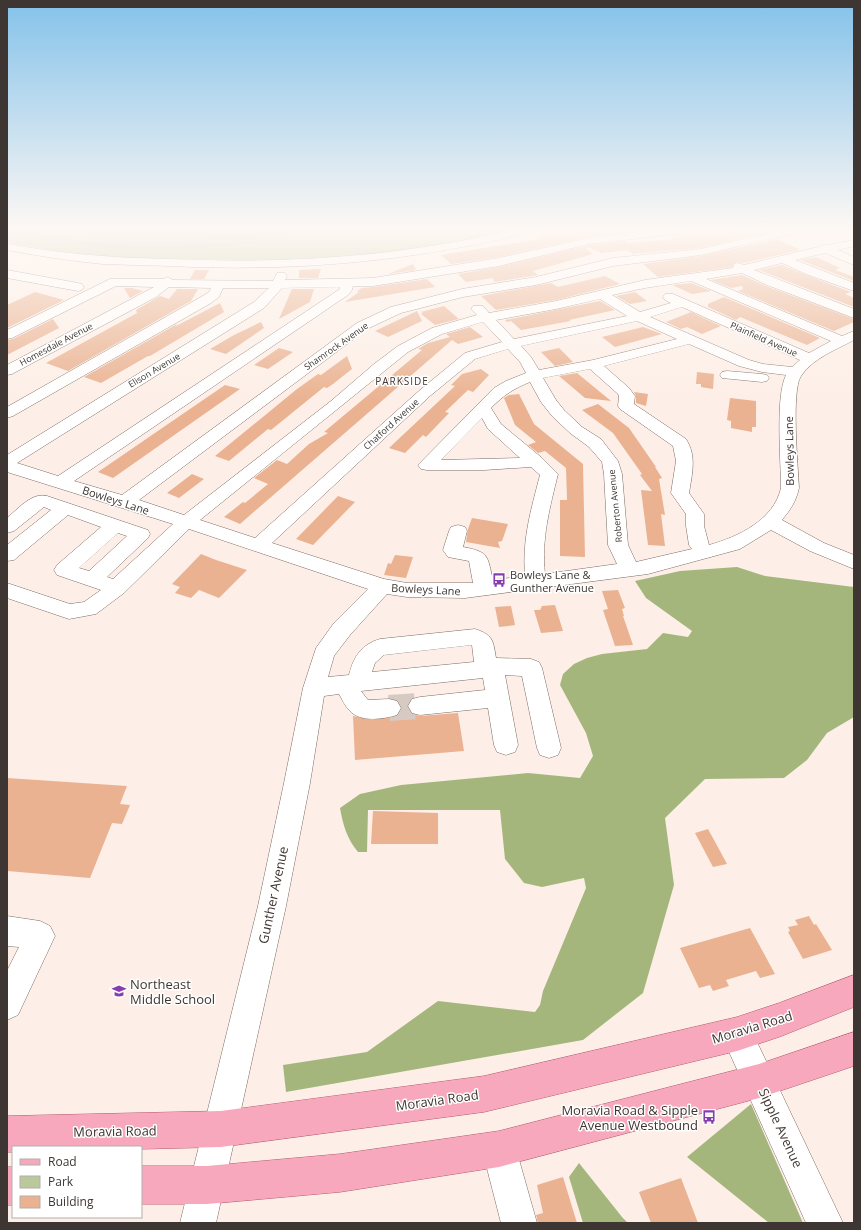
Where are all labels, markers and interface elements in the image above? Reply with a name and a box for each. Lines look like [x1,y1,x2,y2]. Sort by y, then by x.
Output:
street label: Plainfield Avenue [728,318,800,360]
street label: Homesdale Avenue [17,319,95,369]
street label: Shamrock Avenue [301,319,371,373]
street label: Elison Avenue [126,349,182,391]
district label: PARKSIDE [375,374,429,388]
street label: Chatford Avenue [360,396,422,452]
street label: Bowleys Lane [781,416,797,486]
street label: Roberton Avenue [605,469,625,543]
street label: Bowleys Lane [81,482,151,518]
place label: Bowleys Lane & Gunther Avenue [510,567,594,595]
bus stop icon: Bowleys Lane & Gunther Avenue [491,572,507,588]
street label: Bowleys Lane [391,580,461,598]
street label: Gunther Avenue [254,845,292,945]
place label: Northeast Middle School [130,975,215,1008]
school or university icon: Northeast Middle School [111,983,127,999]
street label: Moravia Road [709,1006,795,1048]
street label: Moravia Road [394,1085,480,1115]
street label: Sipple Avenue [755,1085,807,1171]
place label: Moravia Road & Sipple Avenue Westbound [561,1101,698,1134]
bus stop icon: Moravia Road & Sipple Avenue Westbound [701,1109,717,1125]
street label: Moravia Road [73,1121,157,1141]
legend [12,1146,142,1218]
text: Road [48,1153,77,1170]
text: Park [48,1173,74,1190]
text: Building [48,1193,94,1210]

